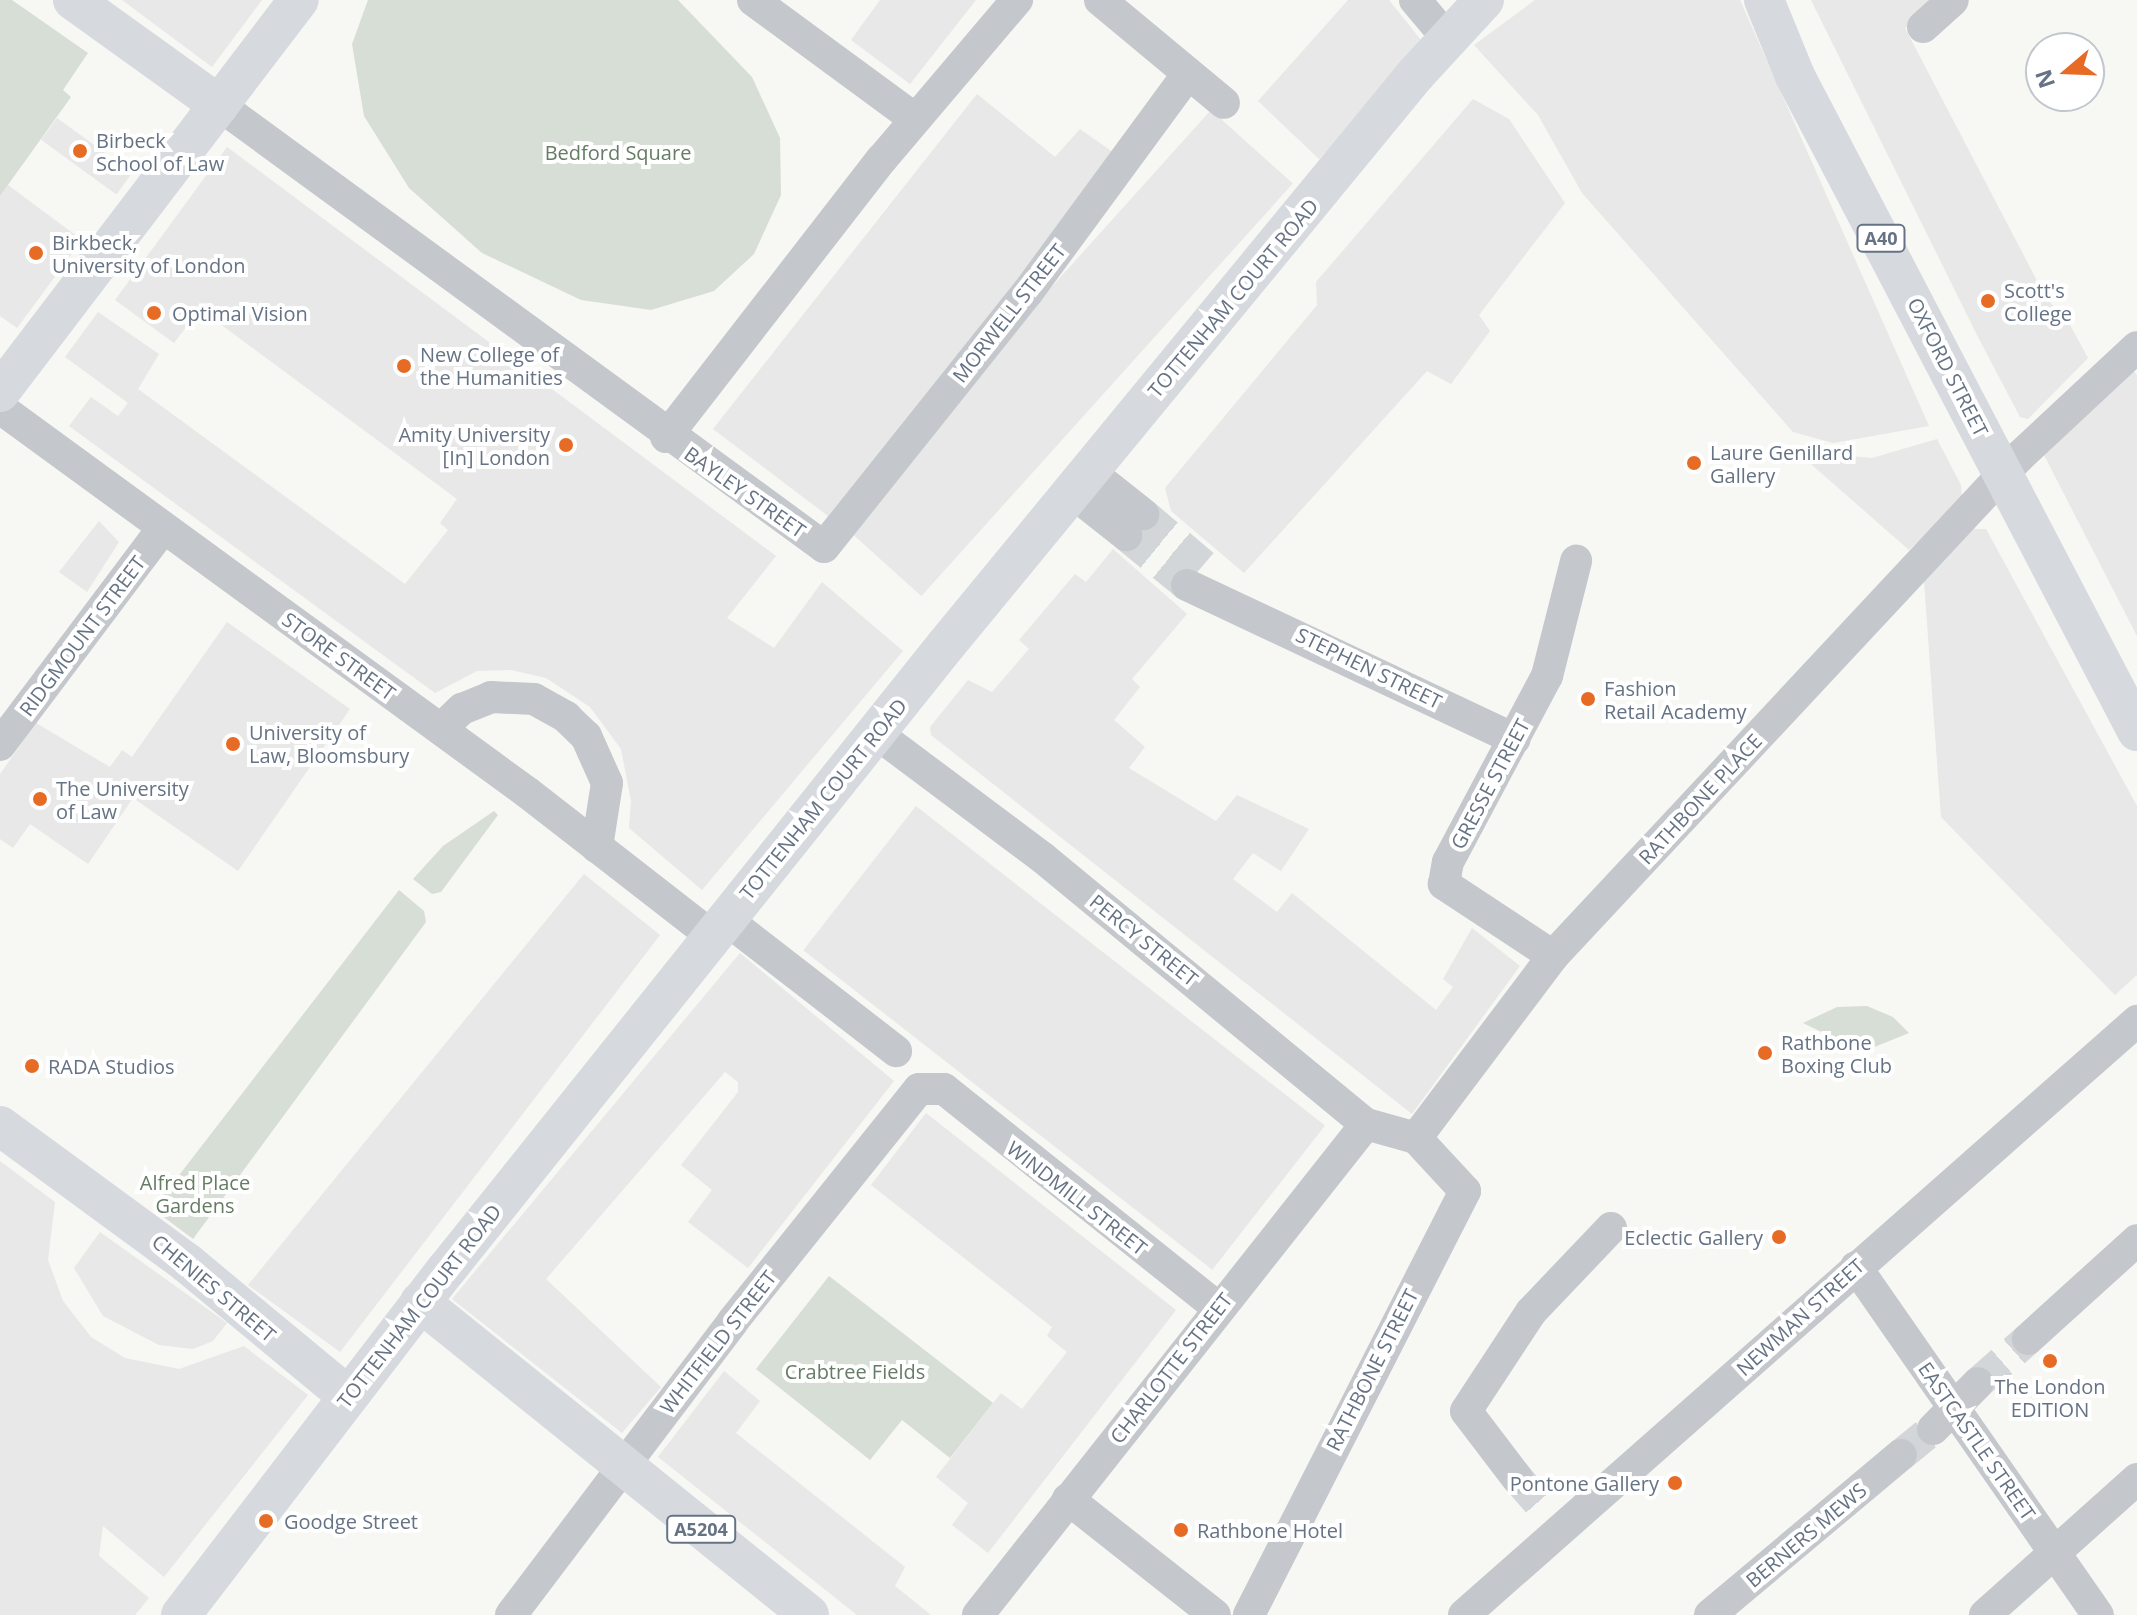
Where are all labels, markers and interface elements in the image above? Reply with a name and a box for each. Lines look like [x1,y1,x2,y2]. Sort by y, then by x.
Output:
north arrow [2025,32,2105,112]
text: N [2027,66,2061,93]
place label: Birbeck School of Law [96,128,224,175]
park label: Bedford Square [545,140,691,164]
marker: Birbeck School of Law [71,142,89,160]
street label: TOTTENHAM COURT ROAD [1143,194,1323,402]
road number: A40 [1855,224,1907,252]
place label: Birkbeck, University of London [52,230,245,277]
street label: MORWELL STREET [947,239,1071,387]
marker: Birkbeck, University of London [27,244,45,262]
place label: Scott's College [2004,278,2072,325]
marker: Scott's College [1979,292,1997,310]
street label: OXFORD STREET [1903,294,1993,440]
place label: Optimal Vision [172,301,308,325]
marker: Optimal Vision [143,302,165,324]
place label: New College of the Humanities [420,342,563,389]
marker: New College of the Humanities [395,357,413,375]
place label: Amity University [In] London [398,422,550,469]
marker: Amity University [In] London [557,436,575,454]
place label: Laure Genillard Gallery [1710,440,1853,487]
street label: BAYLEY STREET [680,441,810,543]
marker: Laure Genillard Gallery [1685,454,1703,472]
street label: RIDGMOUNT STREET [14,551,150,721]
street label: STORE STREET [278,607,400,705]
street label: STEPHEN STREET [1292,622,1446,714]
place label: Fashion Retail Academy [1604,676,1746,723]
marker: Fashion Retail Academy [1579,690,1597,708]
street label: TOTTENHAM COURT ROAD [734,694,912,904]
street label: GRESSE STREET [1446,715,1534,853]
place label: University of Law, Bloomsbury [249,720,409,767]
street label: RATHBONE PLACE [1633,729,1767,869]
marker: University of Law, Bloomsbury [224,735,242,753]
place label: The University of Law [56,776,189,823]
marker: The University of Law [31,790,49,808]
street label: PERCY STREET [1085,889,1203,991]
place label: Rathbone Boxing Club [1781,1030,1892,1077]
marker: Rathbone Boxing Club [1756,1044,1774,1062]
place label: RADA Studios [48,1054,175,1078]
marker: RADA Studios [23,1057,41,1075]
street label: WINDMILL STREET [1002,1136,1152,1260]
park label: Alfred Place Gardens [140,1171,250,1218]
street label: TOTTENHAM COURT ROAD [332,1199,506,1413]
place label: Eclectic Gallery [1624,1225,1763,1249]
marker: Eclectic Gallery [1770,1228,1788,1246]
street label: CHENIES STREET [147,1229,281,1347]
street label: NEWMAN STREET [1731,1254,1869,1380]
street label: WHITFIELD STREET [655,1266,781,1418]
street label: RATHBONE STREET [1321,1285,1423,1455]
street label: CHARLOTTE STREET [1105,1288,1237,1448]
marker: The London EDITION [2041,1352,2059,1370]
street label: EASTCASTLE STREET [1913,1357,2041,1525]
park label: Crabtree Fields [785,1359,925,1383]
place label: The London EDITION [1995,1374,2105,1421]
place label: Pontone Gallery [1510,1471,1659,1495]
marker: Pontone Gallery [1666,1474,1684,1492]
street label: BERNERS MEWS [1741,1478,1871,1592]
place label: Goodge Street [284,1509,418,1533]
marker: Goodge Street [255,1510,277,1532]
road number: A5204 [665,1515,737,1543]
place label: Rathbone Hotel [1197,1518,1343,1542]
marker: Rathbone Hotel [1172,1521,1190,1539]

